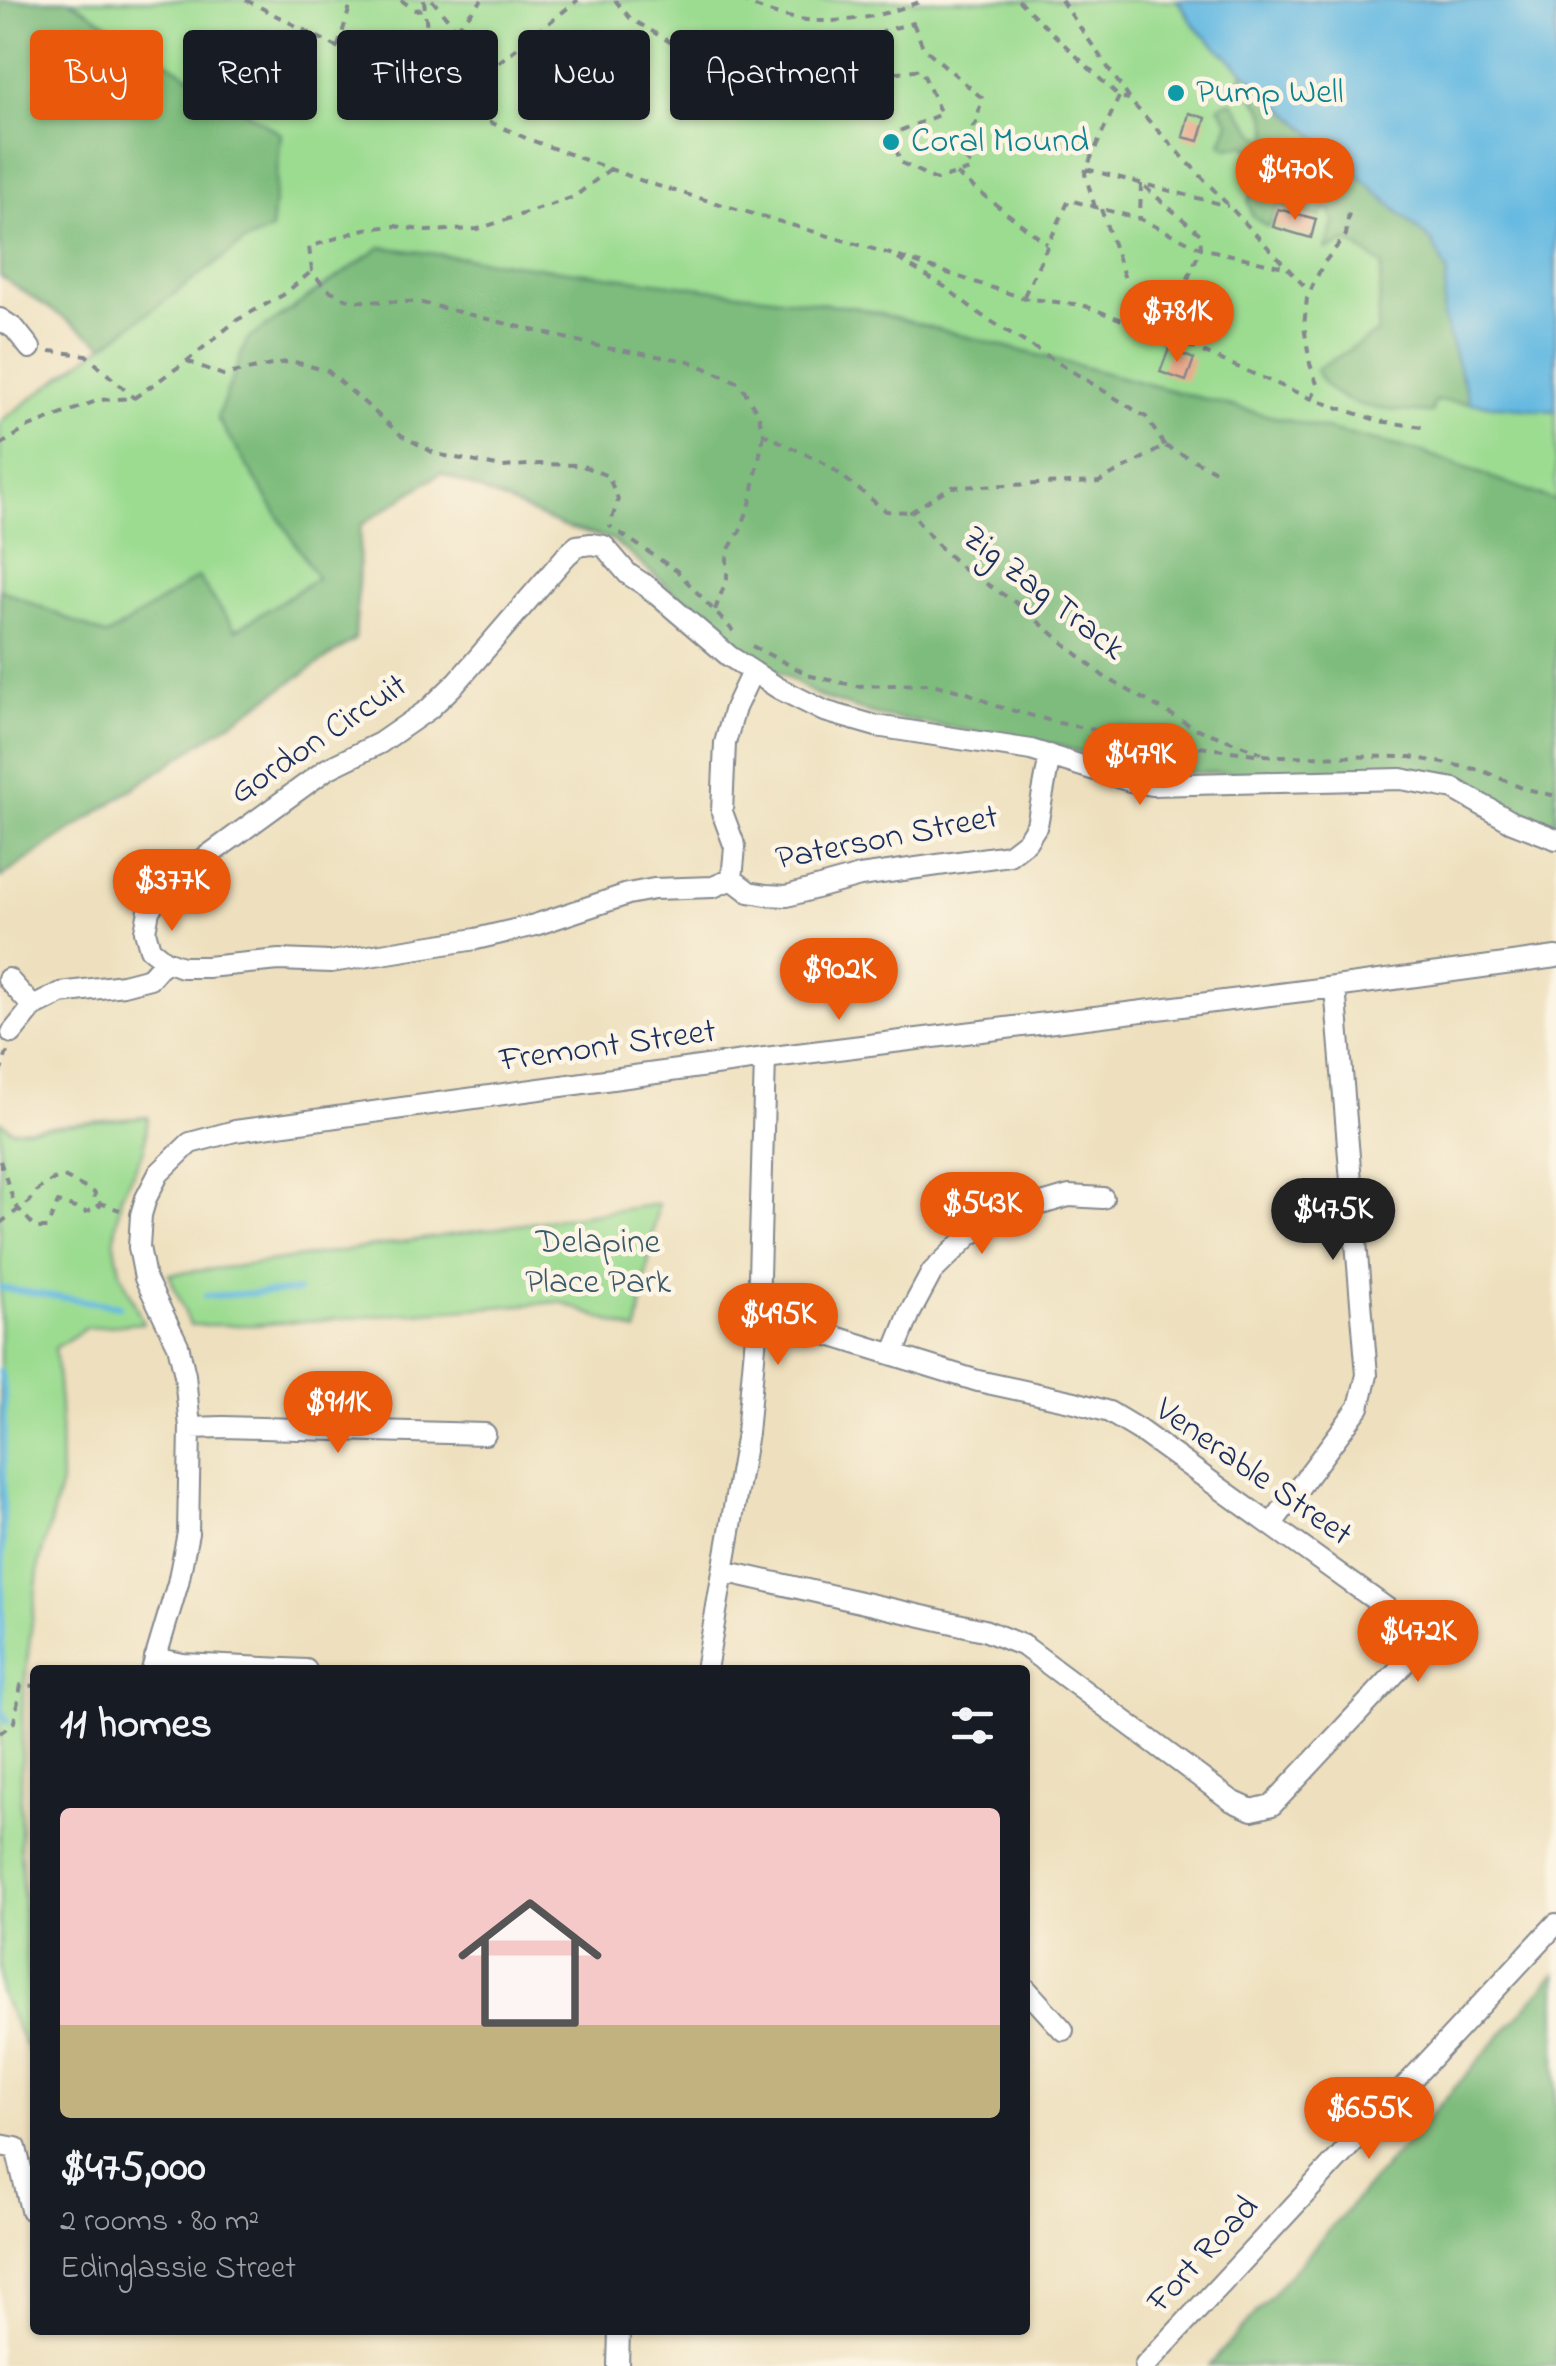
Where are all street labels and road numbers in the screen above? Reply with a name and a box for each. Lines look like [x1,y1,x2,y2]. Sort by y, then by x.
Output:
street label: Zig Zag Track [951,514,1136,674]
street label: Gordon Circuit [220,661,418,818]
street label: Paterson Street [771,792,1003,886]
street label: Fremont Street [496,1007,720,1088]
street label: Venerable Street [1143,1385,1362,1560]
street label: Fort Road [1135,2185,1272,2326]

